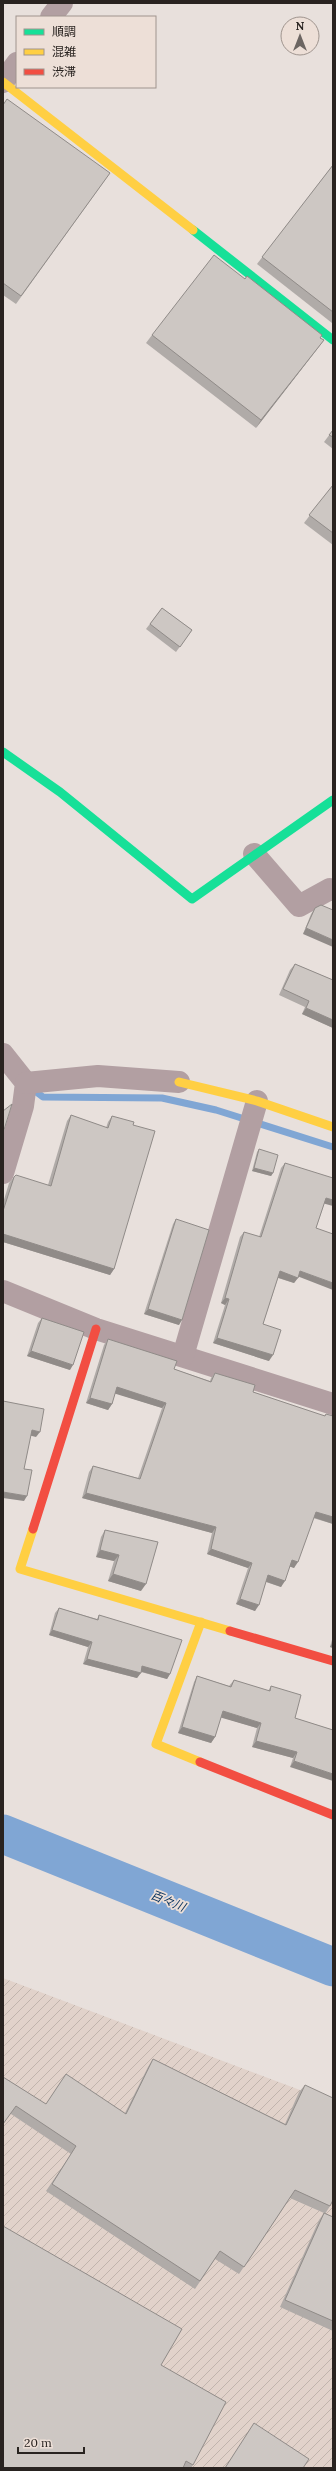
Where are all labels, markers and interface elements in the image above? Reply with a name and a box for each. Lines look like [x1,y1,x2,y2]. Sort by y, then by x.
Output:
legend [16,16,156,88]
north arrow [280,16,320,56]
text: N [296,19,305,33]
text: 順調 [52,24,76,39]
text: 混雑 [52,44,76,59]
text: 渋滞 [52,64,76,79]
water label: 百々川 [149,1887,190,1915]
scale bar [18,2429,84,2455]
text: 20 m [24,2435,52,2450]

